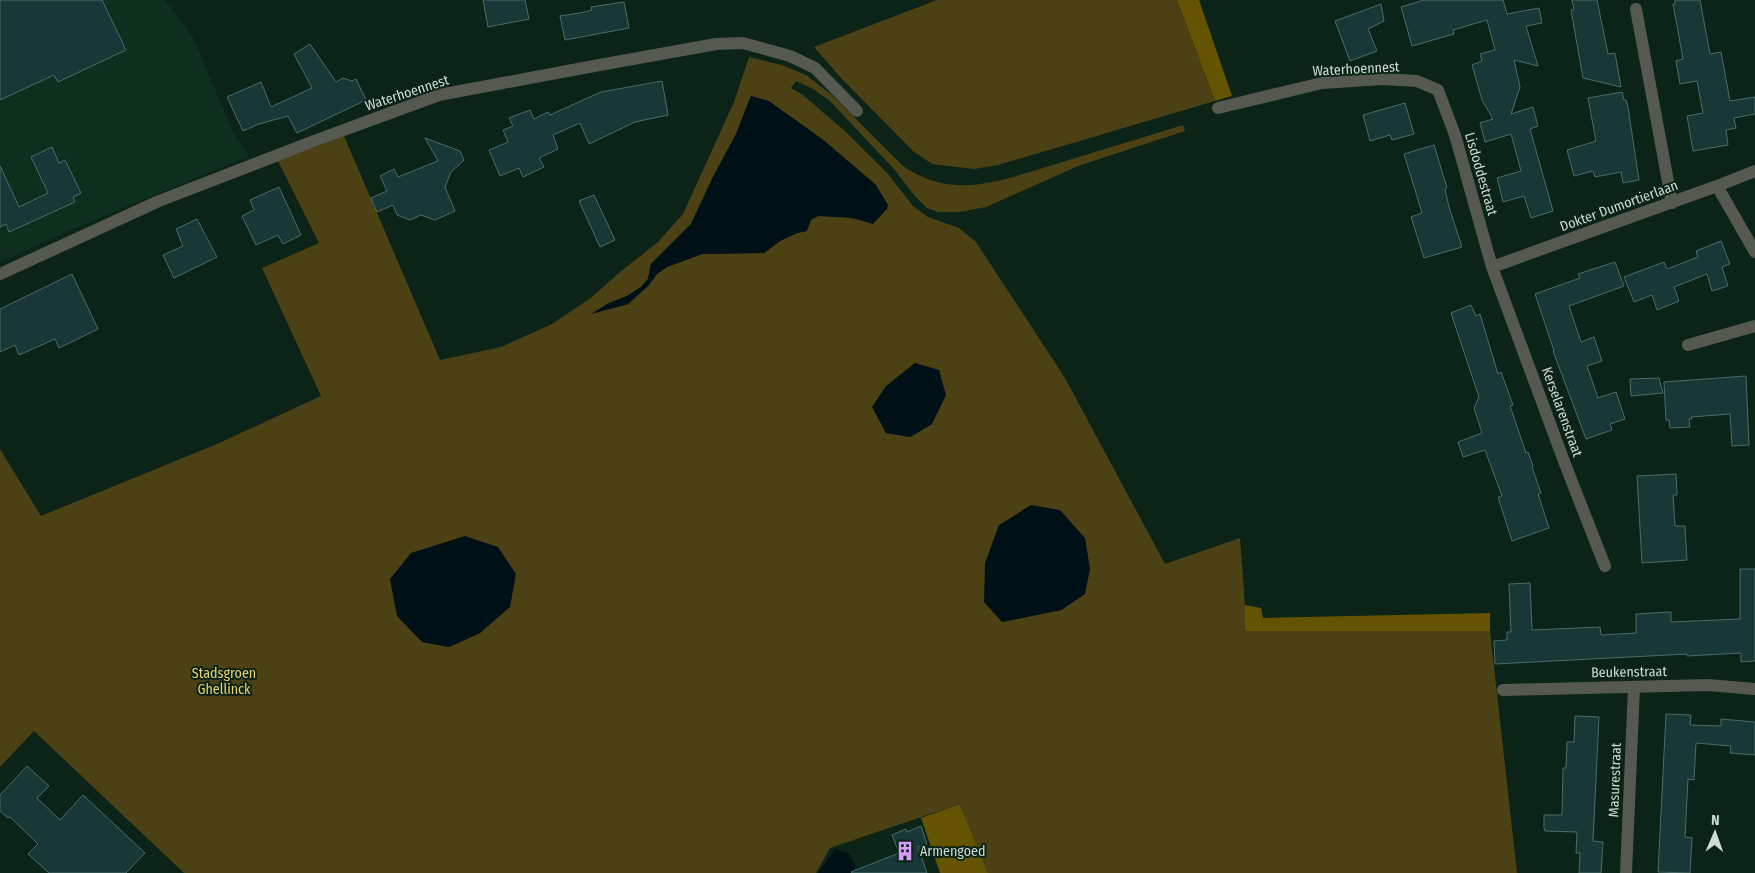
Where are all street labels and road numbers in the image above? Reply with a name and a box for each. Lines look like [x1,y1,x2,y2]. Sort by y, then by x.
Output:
street label: Waterhoennest [1312,58,1400,80]
street label: Waterhoennest [363,71,451,115]
street label: Lisdoddestraat [1461,130,1501,218]
street label: Dokter Dumortierlaan [1558,177,1680,235]
street label: Kerselarenstraat [1538,365,1586,460]
street label: Beukenstraat [1591,663,1667,681]
street label: Masurestraat [1605,742,1625,818]

